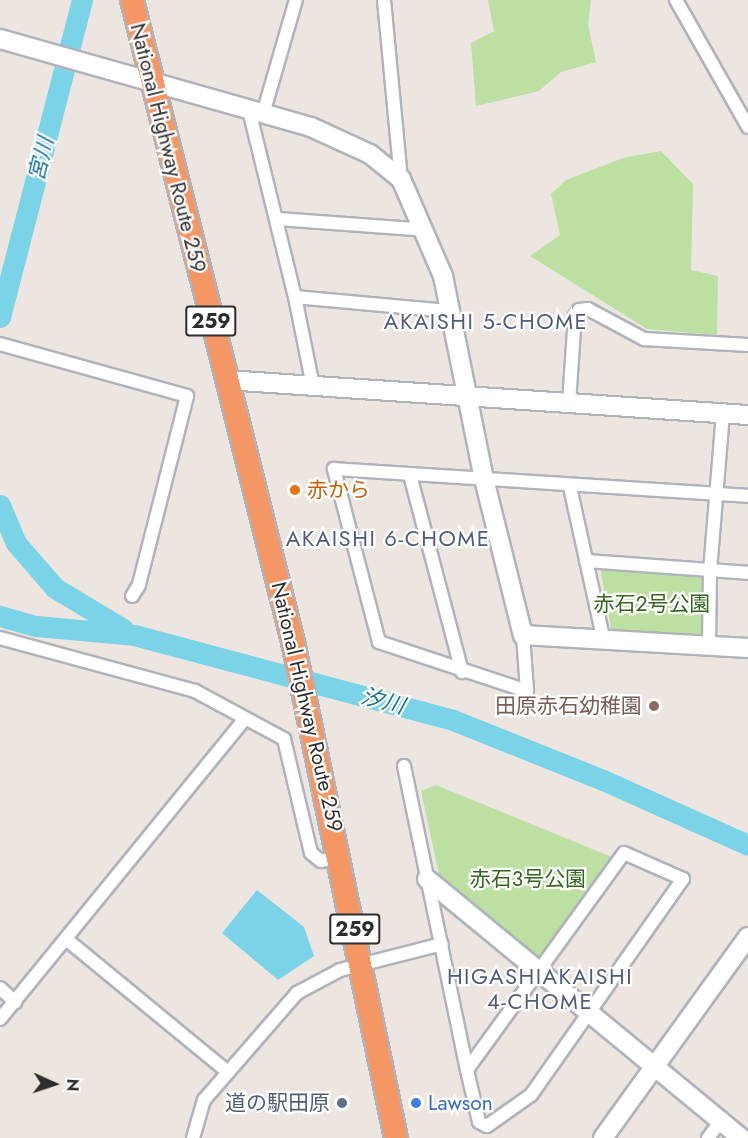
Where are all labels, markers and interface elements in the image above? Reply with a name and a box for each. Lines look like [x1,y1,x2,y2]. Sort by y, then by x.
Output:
street label: National Highway Route 259 [125,21,211,275]
water label: 宮川 [23,134,59,184]
road number: 259 [184,304,238,338]
district label: AKAISHI 5-CHOME [384,309,588,335]
place label: 赤から [307,477,370,503]
marker: 赤から [288,483,302,497]
district label: AKAISHI 6-CHOME [286,526,490,552]
street label: National Highway Route 259 [266,579,348,835]
park label: 赤石2号公園 [594,591,710,617]
water label: 汐川 [358,683,408,719]
place label: 田原赤石幼稚園 [495,693,642,719]
marker: 田原赤石幼稚園 [647,699,661,713]
park label: 赤石3号公園 [470,866,586,892]
road number: 259 [328,912,382,946]
district label: HIGASHIAKAISHI 4-CHOME [447,963,633,1014]
north arrow [24,1054,84,1114]
text: N [61,1078,84,1092]
place label: 道の駅田原 [225,1090,330,1116]
place label: Lawson [428,1090,493,1116]
marker: 道の駅田原 [335,1096,349,1110]
marker: Lawson [409,1096,423,1110]

